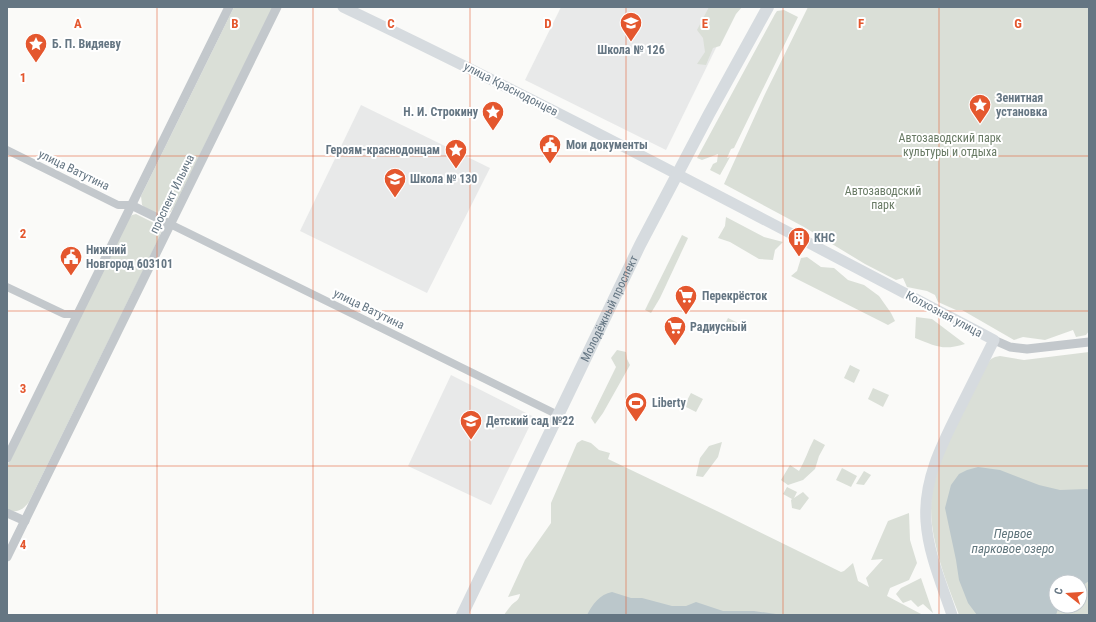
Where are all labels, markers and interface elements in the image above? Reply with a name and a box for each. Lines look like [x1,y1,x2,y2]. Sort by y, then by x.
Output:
school or university icon: Школа № 126 [618,10,644,43]
text: A [74,16,82,31]
text: B [231,16,239,31]
text: C [387,16,395,31]
text: D [544,16,552,31]
text: E [702,16,709,31]
text: F [858,16,864,31]
text: G [1014,16,1022,31]
place icon: Б. П. Видяеву [23,31,49,64]
place label: Б. П. Видяеву [52,37,122,51]
place label: Школа № 126 [597,43,665,57]
street label: улица Краснодонцев [462,59,560,119]
text: 1 [20,70,26,85]
place label: Зенитная установка [996,91,1048,119]
place icon: Зенитная установка [967,92,993,125]
place icon: Н. И. Строкину [480,99,506,132]
place label: Н. И. Строкину [403,105,479,119]
park label: Автозаводский парк культуры и отдыха [899,131,1002,159]
public building icon: Мои документы [537,132,563,165]
place icon: Героям-краснодонцам [443,137,469,170]
place label: Мои документы [566,138,648,152]
place label: Героям-краснодонцам [326,143,440,157]
street label: улица Ватутина [36,147,112,193]
street label: проспект Ильича [147,152,197,236]
school or university icon: Школа № 130 [382,166,408,199]
place label: Школа № 130 [410,172,477,186]
park label: Автозаводский парк [845,184,921,212]
building icon: КНС [786,225,812,258]
text: 2 [20,226,27,241]
place label: КНС [814,231,835,245]
place label: Нижний Новгород 603101 [86,243,173,271]
public building icon: Нижний Новгород 603101 [58,244,84,277]
street label: Молодёжный проспект [578,253,641,364]
supermarket icon: Перекрёсток [673,283,699,316]
street label: улица Ватутина [331,286,407,332]
street label: Колхозная улица [903,288,985,340]
place label: Перекрёсток [702,289,767,303]
supermarket icon: Радиусный [662,314,688,347]
place label: Радиусный [690,320,747,334]
text: 3 [20,381,26,396]
sports icon: Liberty [623,390,649,423]
place label: Liberty [652,396,686,410]
school or university icon: Детский сад №22 [458,408,484,441]
place label: Детский сад №22 [486,414,574,428]
water label: Первое парковое озеро [972,526,1054,556]
text: 4 [20,537,27,552]
north arrow [1048,574,1088,614]
text: С [1052,586,1066,596]

